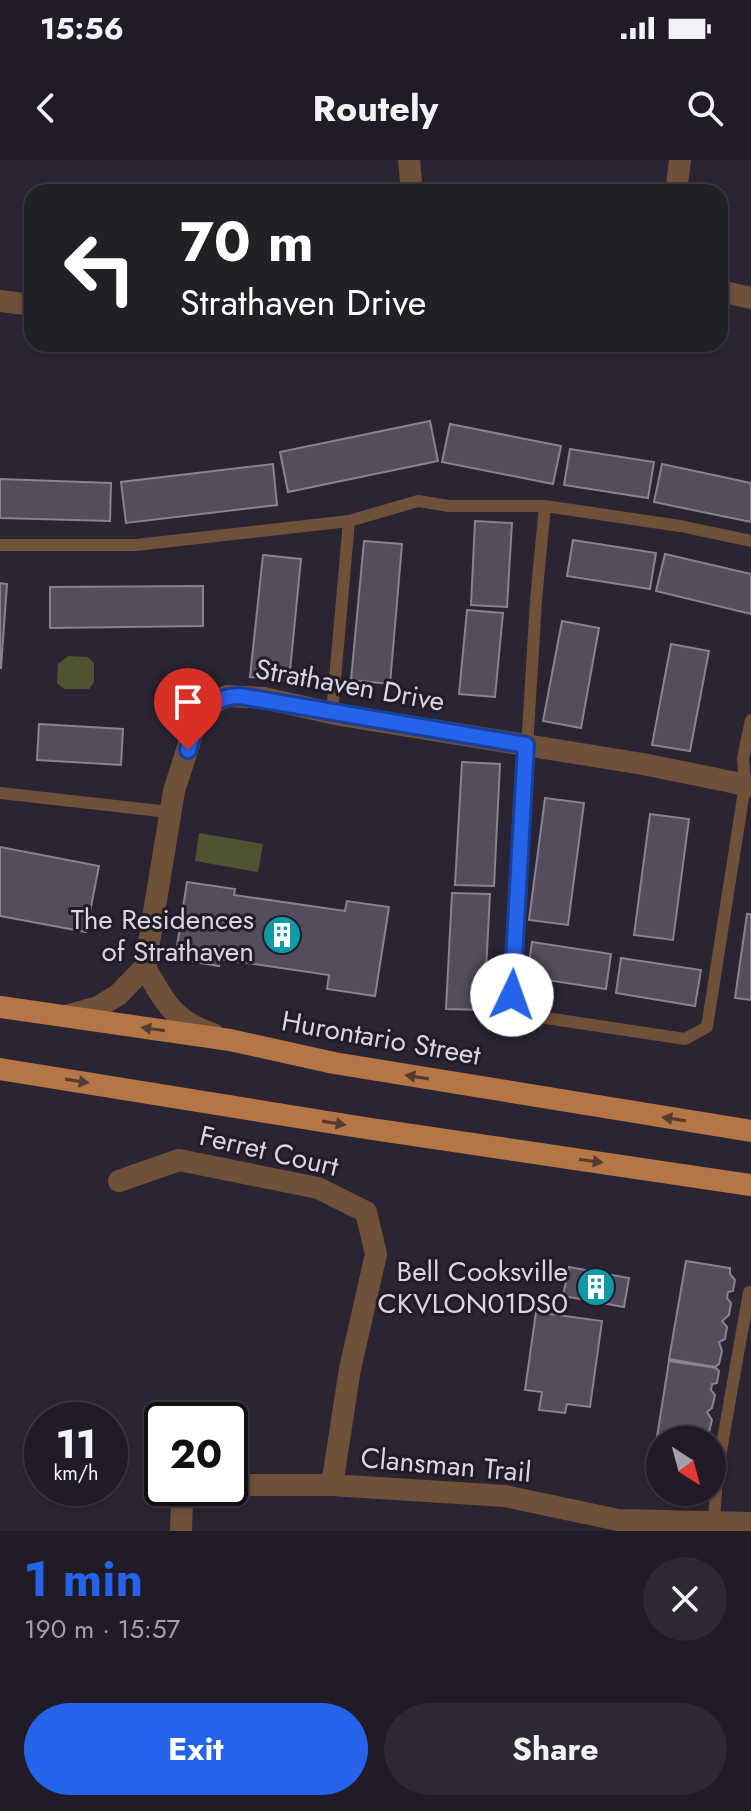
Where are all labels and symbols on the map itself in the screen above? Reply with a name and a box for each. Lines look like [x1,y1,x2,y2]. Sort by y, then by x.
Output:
street label: Strathaven Drive [252,648,448,722]
pin [154,668,222,750]
place label: The Residences of Strathaven [71,899,254,972]
building icon: The Residences of Strathaven [261,914,303,956]
position arrow [470,953,554,1037]
street label: Hurontario Street [278,1000,484,1076]
one-way arrow [140,1022,165,1035]
one-way arrow [405,1070,430,1083]
one-way arrow [65,1076,90,1088]
one-way arrow [661,1112,686,1124]
street label: Ferret Court [195,1115,343,1187]
one-way arrow [321,1117,346,1130]
one-way arrow [579,1155,604,1168]
place label: Bell Cooksville CKVLON01DS0 [378,1251,568,1324]
building icon: Bell Cooksville CKVLON01DS0 [575,1266,617,1308]
speed limit sign: 20 [144,1402,248,1506]
north arrow [646,1426,726,1506]
street label: Clansman Trail [359,1437,533,1493]

